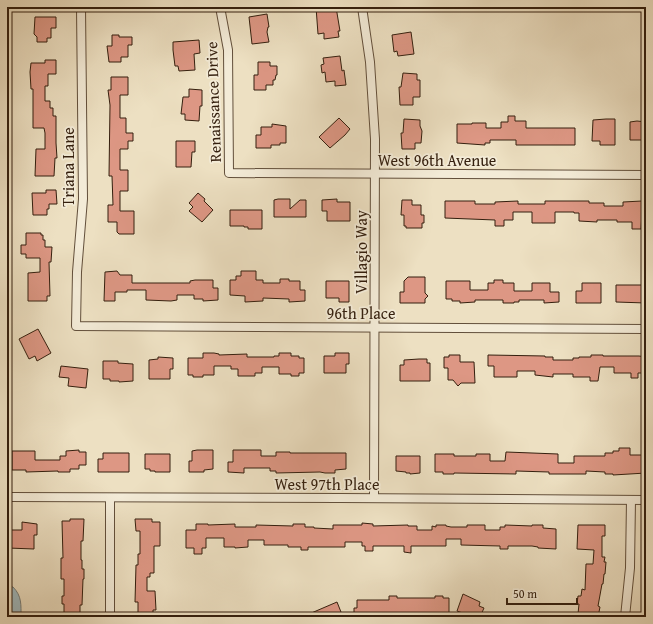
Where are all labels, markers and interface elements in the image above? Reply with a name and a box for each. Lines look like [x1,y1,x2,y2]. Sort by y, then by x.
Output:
street label: Renaissance Drive [199,41,227,163]
street label: Triana Lane [56,127,80,207]
street label: West 96th Avenue [378,148,496,172]
street label: Villagio Way [349,210,373,294]
street label: 96th Place [327,301,395,325]
street label: West 97th Place [275,472,379,496]
scale bar [507,580,577,606]
text: 50 m [513,585,537,602]

